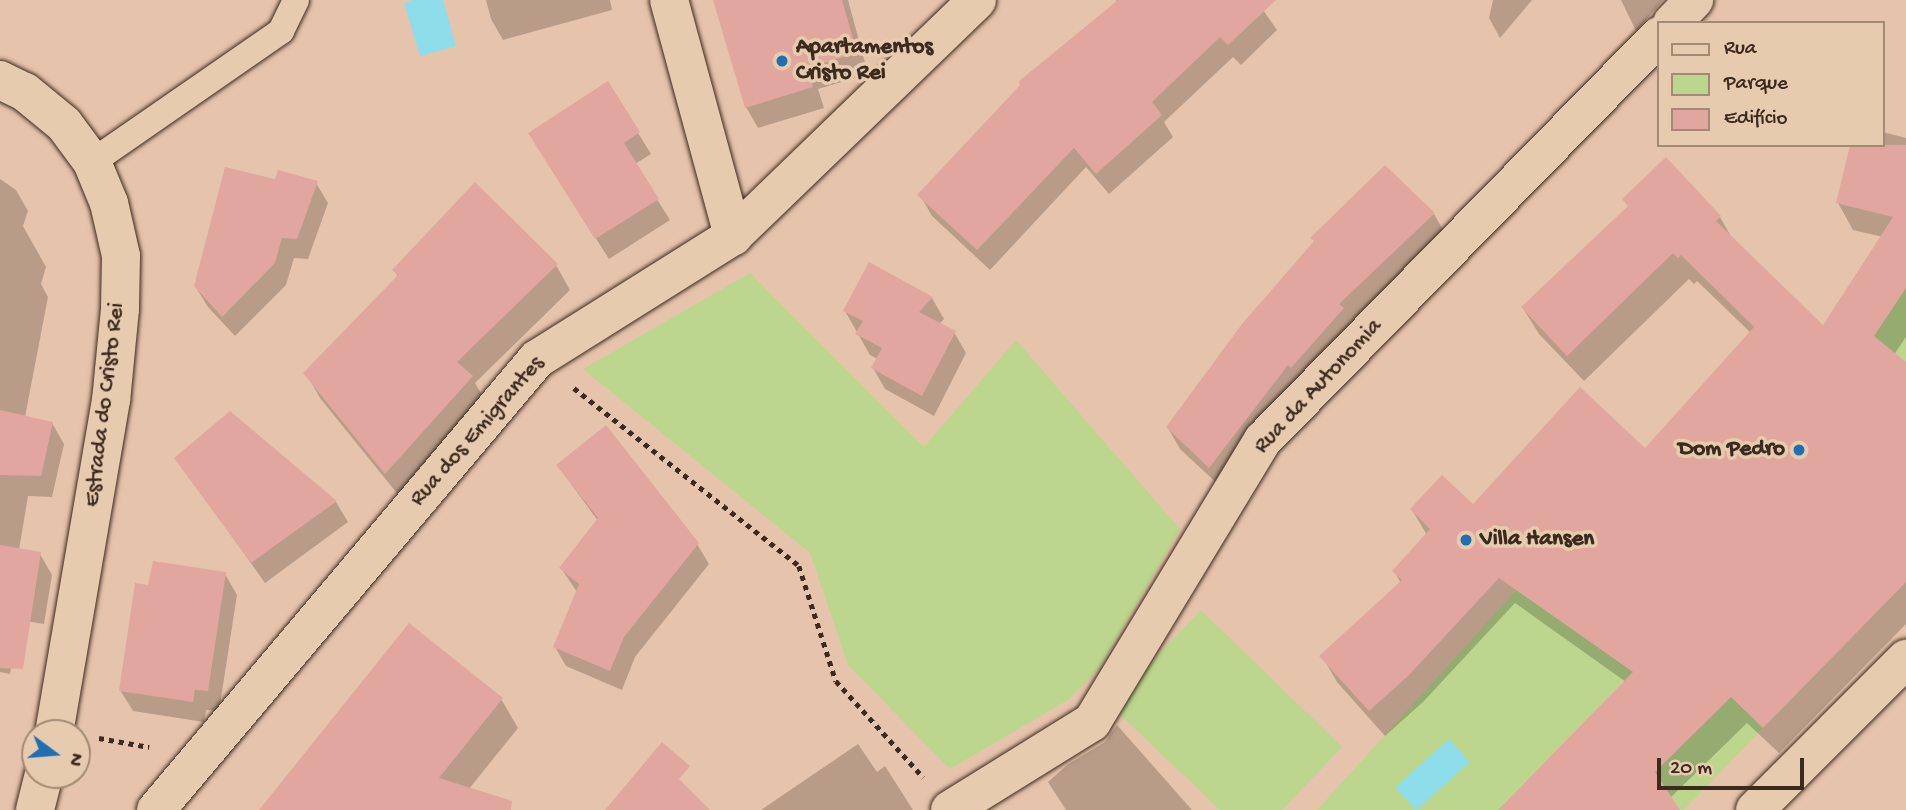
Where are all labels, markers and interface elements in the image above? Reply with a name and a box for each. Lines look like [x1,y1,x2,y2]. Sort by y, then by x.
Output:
legend [1658,21,1885,147]
place label: Apartamentos Cristo Rei [796,34,933,88]
text: Rua [1724,37,1757,62]
marker: Apartamentos Cristo Rei [774,53,790,69]
text: Parque [1724,72,1788,97]
text: Edifício [1724,107,1788,132]
street label: Estrada do Cristo Rei [80,301,132,509]
street label: Rua da Autonomia [1249,313,1389,461]
street label: Rua dos Emigrantes [405,351,551,513]
place label: Dom Pedro [1678,436,1785,464]
marker: Dom Pedro [1791,442,1807,458]
place label: Villa Hansen [1480,526,1594,554]
marker: Villa Hansen [1458,532,1474,548]
north arrow [21,719,91,789]
scale bar [1661,744,1808,788]
text: N [62,750,88,769]
text: 20 m [1670,757,1712,782]

